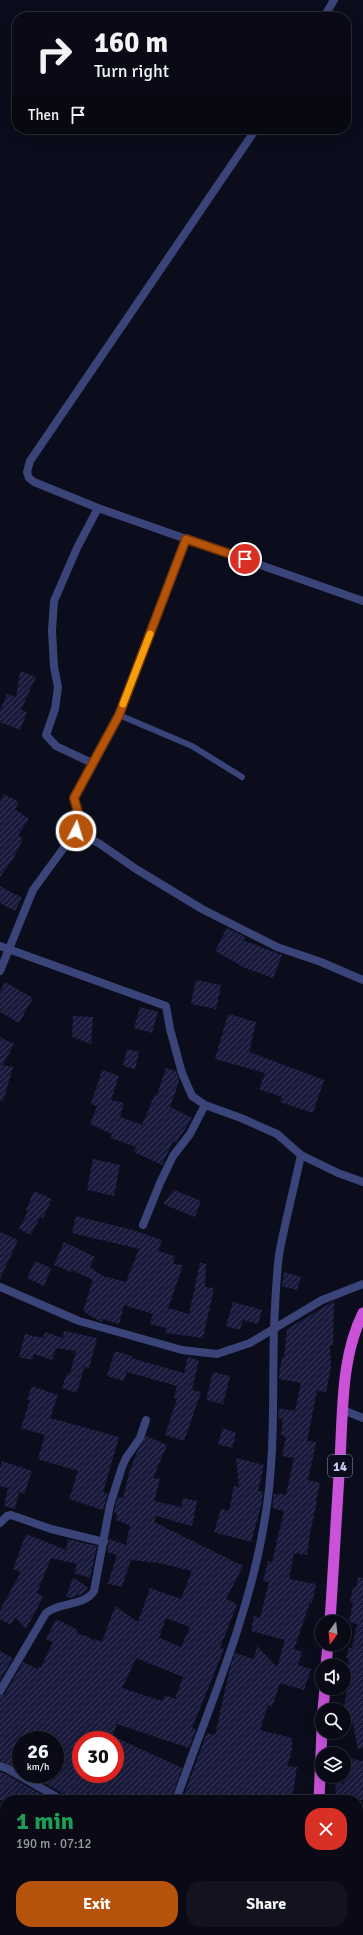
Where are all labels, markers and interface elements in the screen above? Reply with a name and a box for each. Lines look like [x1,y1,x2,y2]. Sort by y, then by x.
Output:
text: 160 m [94,26,168,60]
icon: right [28,28,80,80]
text: Turn right [94,60,169,82]
icon: arrive [67,104,89,126]
text: Then [28,106,59,124]
pin [228,542,262,576]
icon: arrive [234,548,256,570]
position arrow [55,810,97,852]
road number: 14 [328,1455,352,1477]
north arrow [315,1615,351,1651]
map controls [315,1615,351,1783]
button: sound [315,1659,351,1695]
button: search [315,1703,351,1739]
speed limit sign: 30 [72,1731,124,1783]
text: 26 [27,1739,49,1764]
button: layers [315,1747,351,1783]
text: km/h [27,1761,49,1773]
text: 1 min [16,1806,74,1836]
button: close [305,1808,347,1850]
text: 190 m · 07:12 [16,1836,92,1852]
button: Exit [16,1881,178,1927]
button: Share [186,1881,347,1927]

